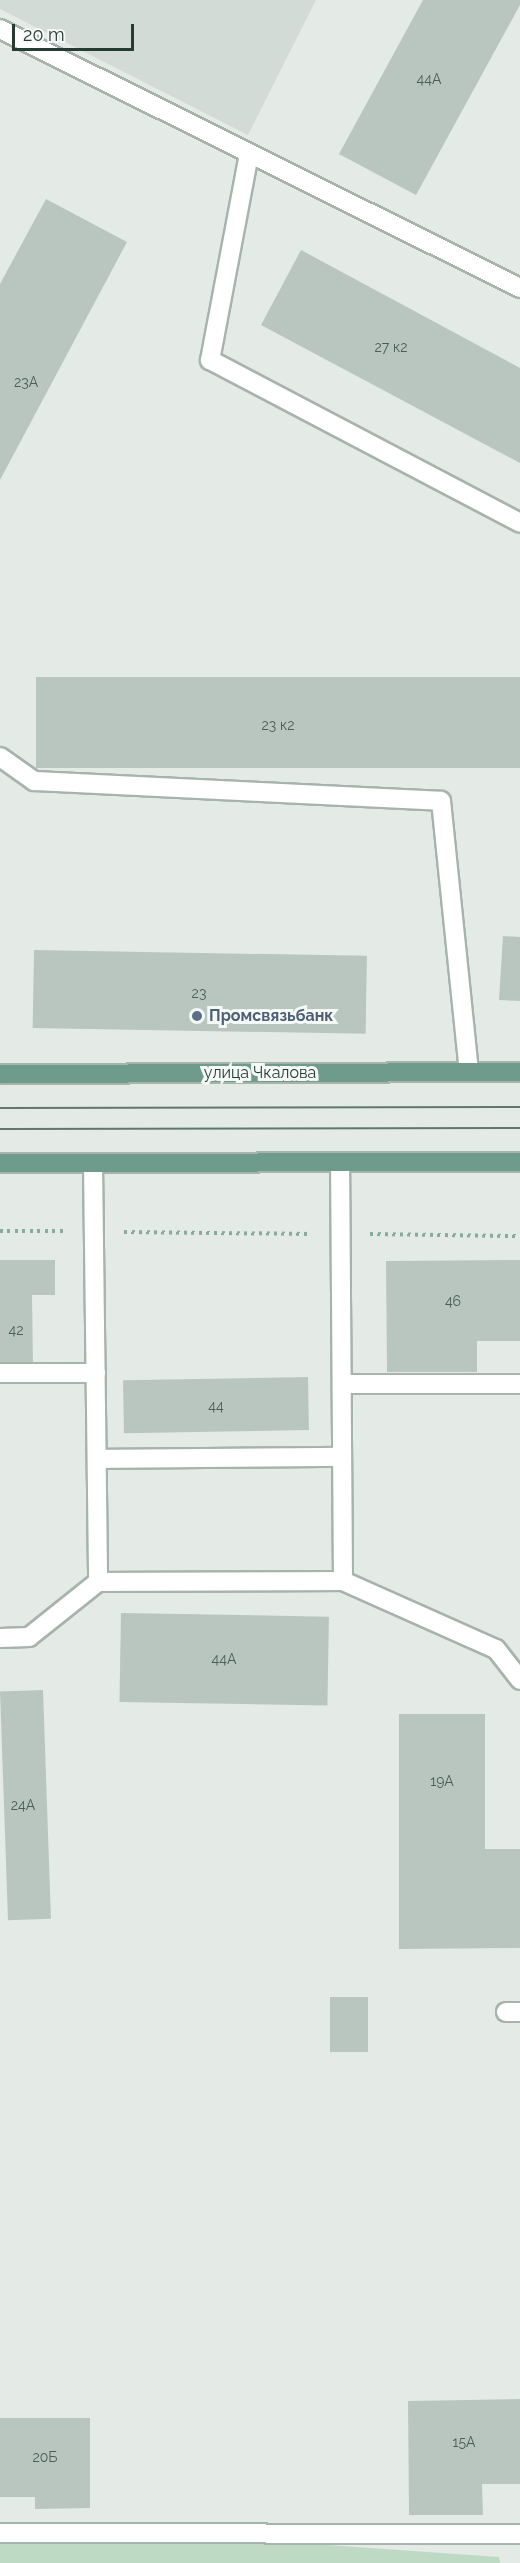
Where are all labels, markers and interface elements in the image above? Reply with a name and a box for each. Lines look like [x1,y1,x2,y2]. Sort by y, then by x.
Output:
scale bar [15,12,136,50]
text: 20 m [23,24,65,45]
house number: 44А [417,71,441,87]
house number: 27 к2 [375,339,407,355]
house number: 23А [14,374,38,390]
house number: 23 к2 [262,717,294,733]
house number: 23 [192,985,206,1001]
place label: Промсвязьбанк [209,1006,333,1026]
marker: Промсвязьбанк [190,1009,204,1023]
street label: улица Чкалова [204,1063,316,1083]
house number: 46 [445,1293,461,1309]
house number: 42 [9,1322,23,1338]
house number: 44 [208,1398,224,1414]
house number: 44А [212,1651,236,1667]
house number: 19А [430,1773,454,1789]
house number: 24А [11,1797,35,1813]
house number: 15А [452,2434,476,2450]
house number: 20Б [33,2449,57,2465]

